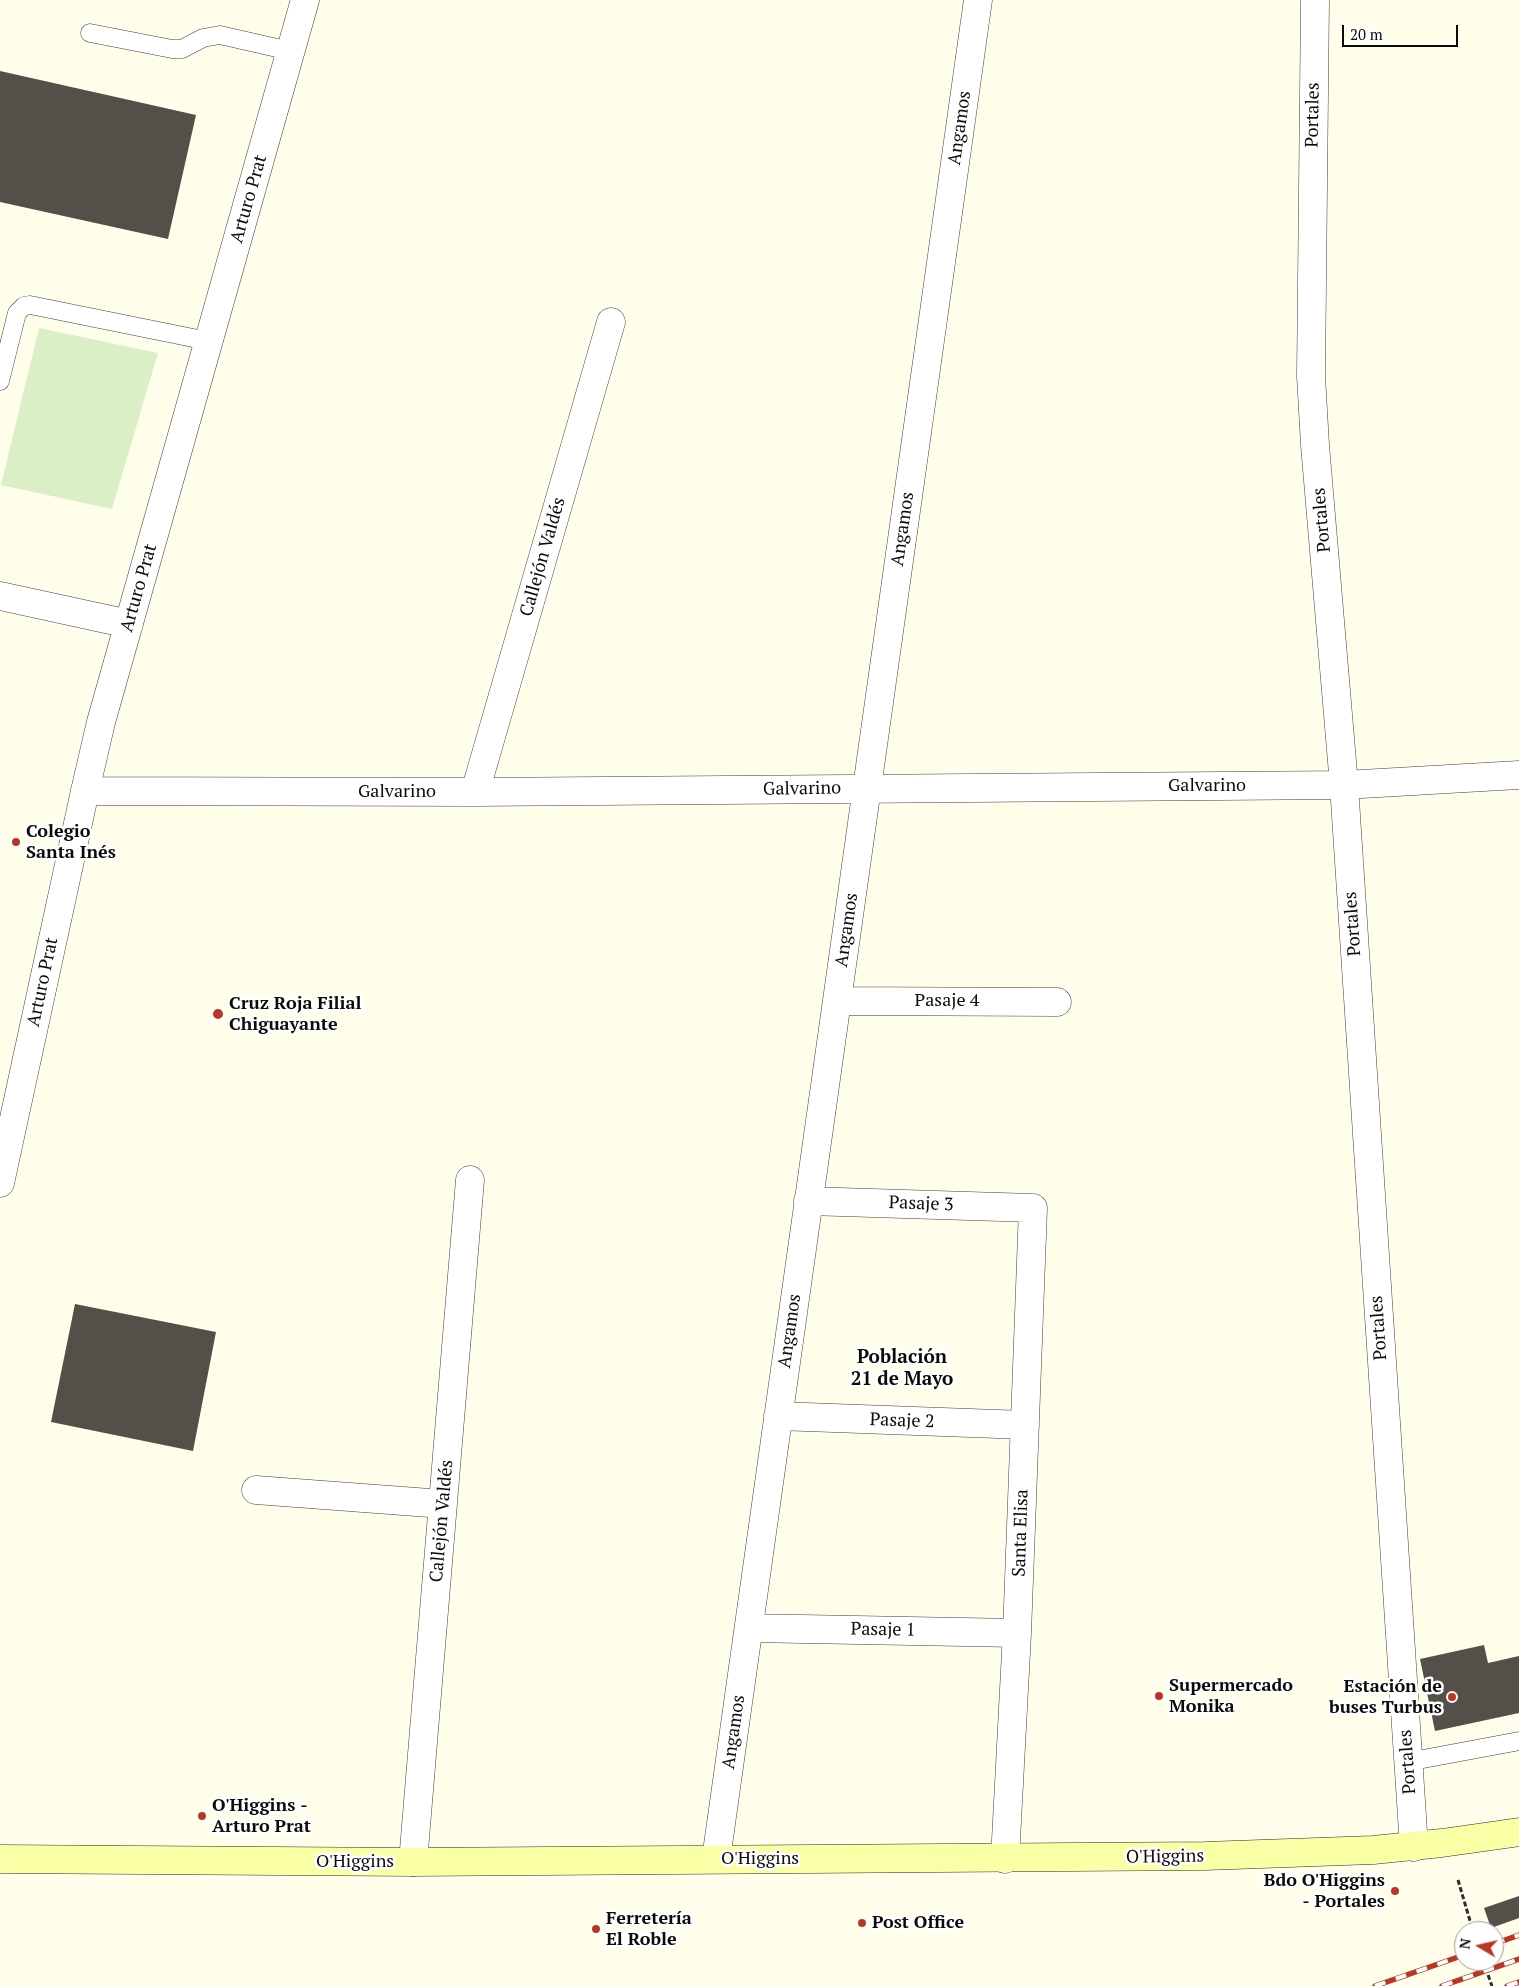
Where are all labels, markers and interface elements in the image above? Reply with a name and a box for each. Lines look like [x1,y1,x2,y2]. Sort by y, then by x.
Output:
scale bar [1344,15,1460,47]
text: 20 m [1350,24,1383,44]
street label: Portales [1302,82,1324,148]
street label: Angamos [944,89,976,167]
street label: Arturo Prat [226,152,272,246]
street label: Portales [1308,487,1336,553]
street label: Angamos [887,490,919,568]
street label: Callejón Valdés [516,495,570,619]
street label: Arturo Prat [116,541,162,635]
street label: Galvarino [1168,775,1246,797]
street label: Galvarino [763,778,841,800]
street label: Galvarino [358,781,436,803]
place label: Colegio Santa Inés [26,821,116,864]
marker: Colegio Santa Inés [10,836,22,848]
street label: Angamos [831,891,863,969]
street label: Portales [1340,891,1366,957]
street label: Arturo Prat [23,935,63,1029]
street label: Pasaje 4 [915,990,979,1012]
place label: Cruz Roja Filial Chiguayante [229,993,362,1036]
marker: Cruz Roja Filial Chiguayante [211,1007,225,1021]
street label: Pasaje 3 [888,1192,954,1216]
street label: Angamos [774,1292,806,1370]
street label: Portales [1366,1295,1392,1361]
district label: Población 21 de Mayo [851,1347,953,1391]
street label: Pasaje 2 [869,1409,935,1433]
street label: Callejón Valdés [426,1459,458,1583]
street label: Santa Elisa [1009,1489,1033,1577]
street label: Pasaje 1 [850,1619,916,1641]
place label: Supermercado Monika [1169,1675,1293,1718]
place label: Estación de buses Turbus [1329,1676,1442,1718]
marker: Supermercado Monika [1153,1690,1165,1702]
marker: Estación de buses Turbus [1446,1691,1458,1703]
street label: Angamos [718,1693,750,1771]
street label: Portales [1395,1729,1421,1795]
place label: O'Higgins - Arturo Prat [212,1795,311,1838]
marker: O'Higgins - Arturo Prat [196,1810,208,1822]
street label: O'Higgins [1126,1846,1204,1868]
street label: O'Higgins [721,1848,799,1870]
street label: O'Higgins [316,1851,394,1873]
place label: Bdo O'Higgins - Portales [1264,1870,1385,1912]
marker: Bdo O'Higgins - Portales [1389,1885,1401,1897]
place label: Ferretería El Roble [606,1908,692,1950]
place label: Post Office [872,1912,964,1934]
marker: Post Office [856,1917,868,1929]
north arrow [1454,1921,1504,1971]
marker: Ferretería El Roble [590,1923,602,1935]
text: N [1454,1937,1475,1950]

